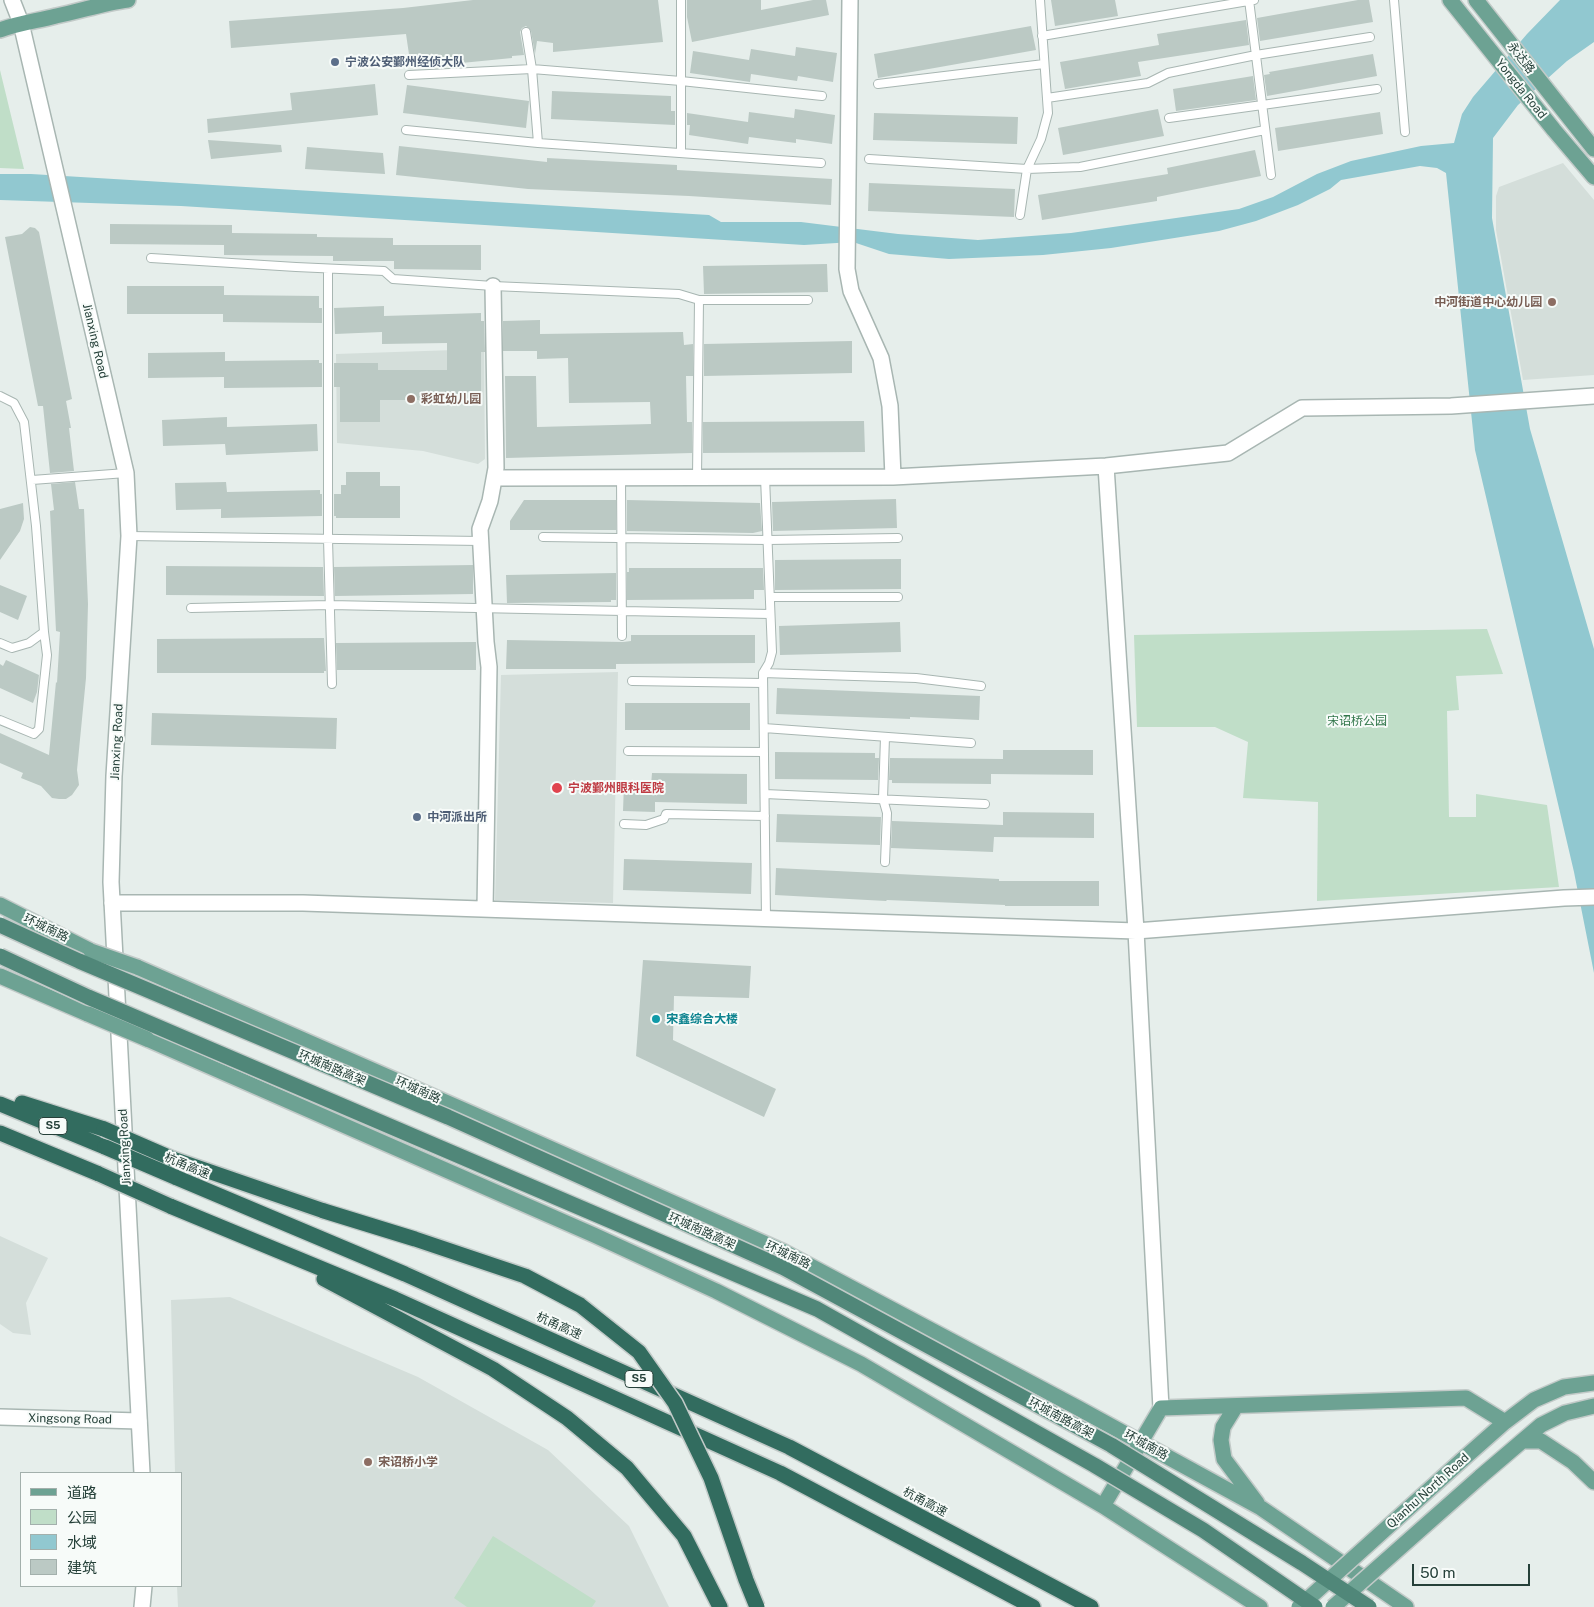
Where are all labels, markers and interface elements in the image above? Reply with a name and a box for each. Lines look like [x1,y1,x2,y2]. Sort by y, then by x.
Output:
street label: 永达路 [1504,39,1538,77]
place label: 宁波公安鄞州经侦大队 [345,55,465,69]
marker: 宁波公安鄞州经侦大队 [329,56,341,68]
street label: Yongda Road [1493,56,1549,122]
place label: 中河街道中心幼儿园 [1434,295,1542,309]
marker: 中河街道中心幼儿园 [1546,296,1558,308]
street label: Jianxing Road [79,302,111,380]
place label: 彩虹幼儿园 [421,392,481,406]
marker: 彩虹幼儿园 [405,393,417,405]
street label: Jianxing Road [108,703,126,781]
park label: 宋诏桥公园 [1327,714,1387,728]
marker: 宁波鄞州眼科医院 [550,781,564,795]
place label: 宁波鄞州眼科医院 [568,781,664,795]
place label: 中河派出所 [427,810,487,824]
marker: 中河派出所 [411,811,423,823]
street label: 环城南路 [21,911,71,945]
place label: 宋鑫综合大楼 [666,1012,738,1026]
marker: 宋鑫综合大楼 [650,1013,662,1025]
street label: 环城南路高架 [296,1047,368,1089]
street label: 环城南路 [393,1074,443,1106]
street label: Jianxing Road [116,1108,134,1186]
road number: S5 [39,1118,67,1134]
street label: 杭甬高速 [162,1150,212,1182]
street label: 环城南路高架 [666,1210,738,1252]
street label: 环城南路 [763,1238,813,1272]
street label: 杭甬高速 [534,1310,584,1342]
road number: S5 [625,1370,653,1388]
street label: 环城南路高架 [1026,1395,1096,1441]
street label: Xingsong Road [28,1411,112,1427]
street label: 环城南路 [1122,1427,1170,1463]
street label: Qianhu North Road [1384,1450,1472,1532]
place label: 宋诏桥小学 [378,1455,438,1469]
marker: 宋诏桥小学 [362,1456,374,1468]
legend [20,1472,182,1587]
text: 道路 [67,1484,97,1501]
street label: 杭甬高速 [900,1484,950,1520]
text: 公园 [67,1509,97,1526]
text: 水域 [67,1534,97,1551]
scale bar [1414,1554,1532,1586]
text: 建筑 [67,1559,97,1576]
text: 50 m [1420,1564,1455,1581]

